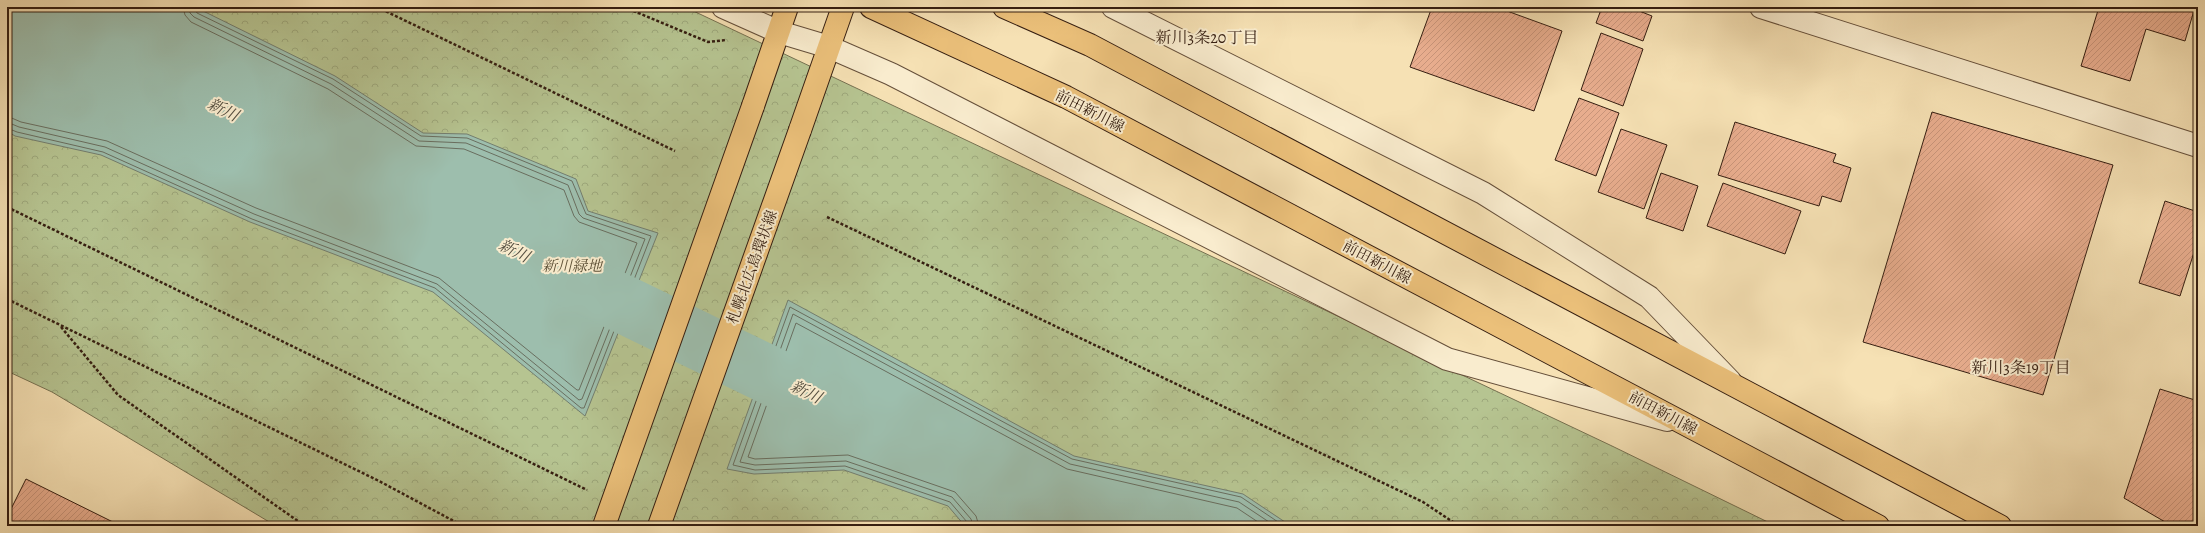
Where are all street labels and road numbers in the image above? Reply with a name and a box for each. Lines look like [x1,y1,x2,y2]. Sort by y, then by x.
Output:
street label: 前田新川線 [1052,85,1128,137]
street label: 札幌北広島環状線 [722,207,782,327]
street label: 前田新川線 [1339,236,1415,288]
street label: 前田新川線 [1625,387,1701,439]

